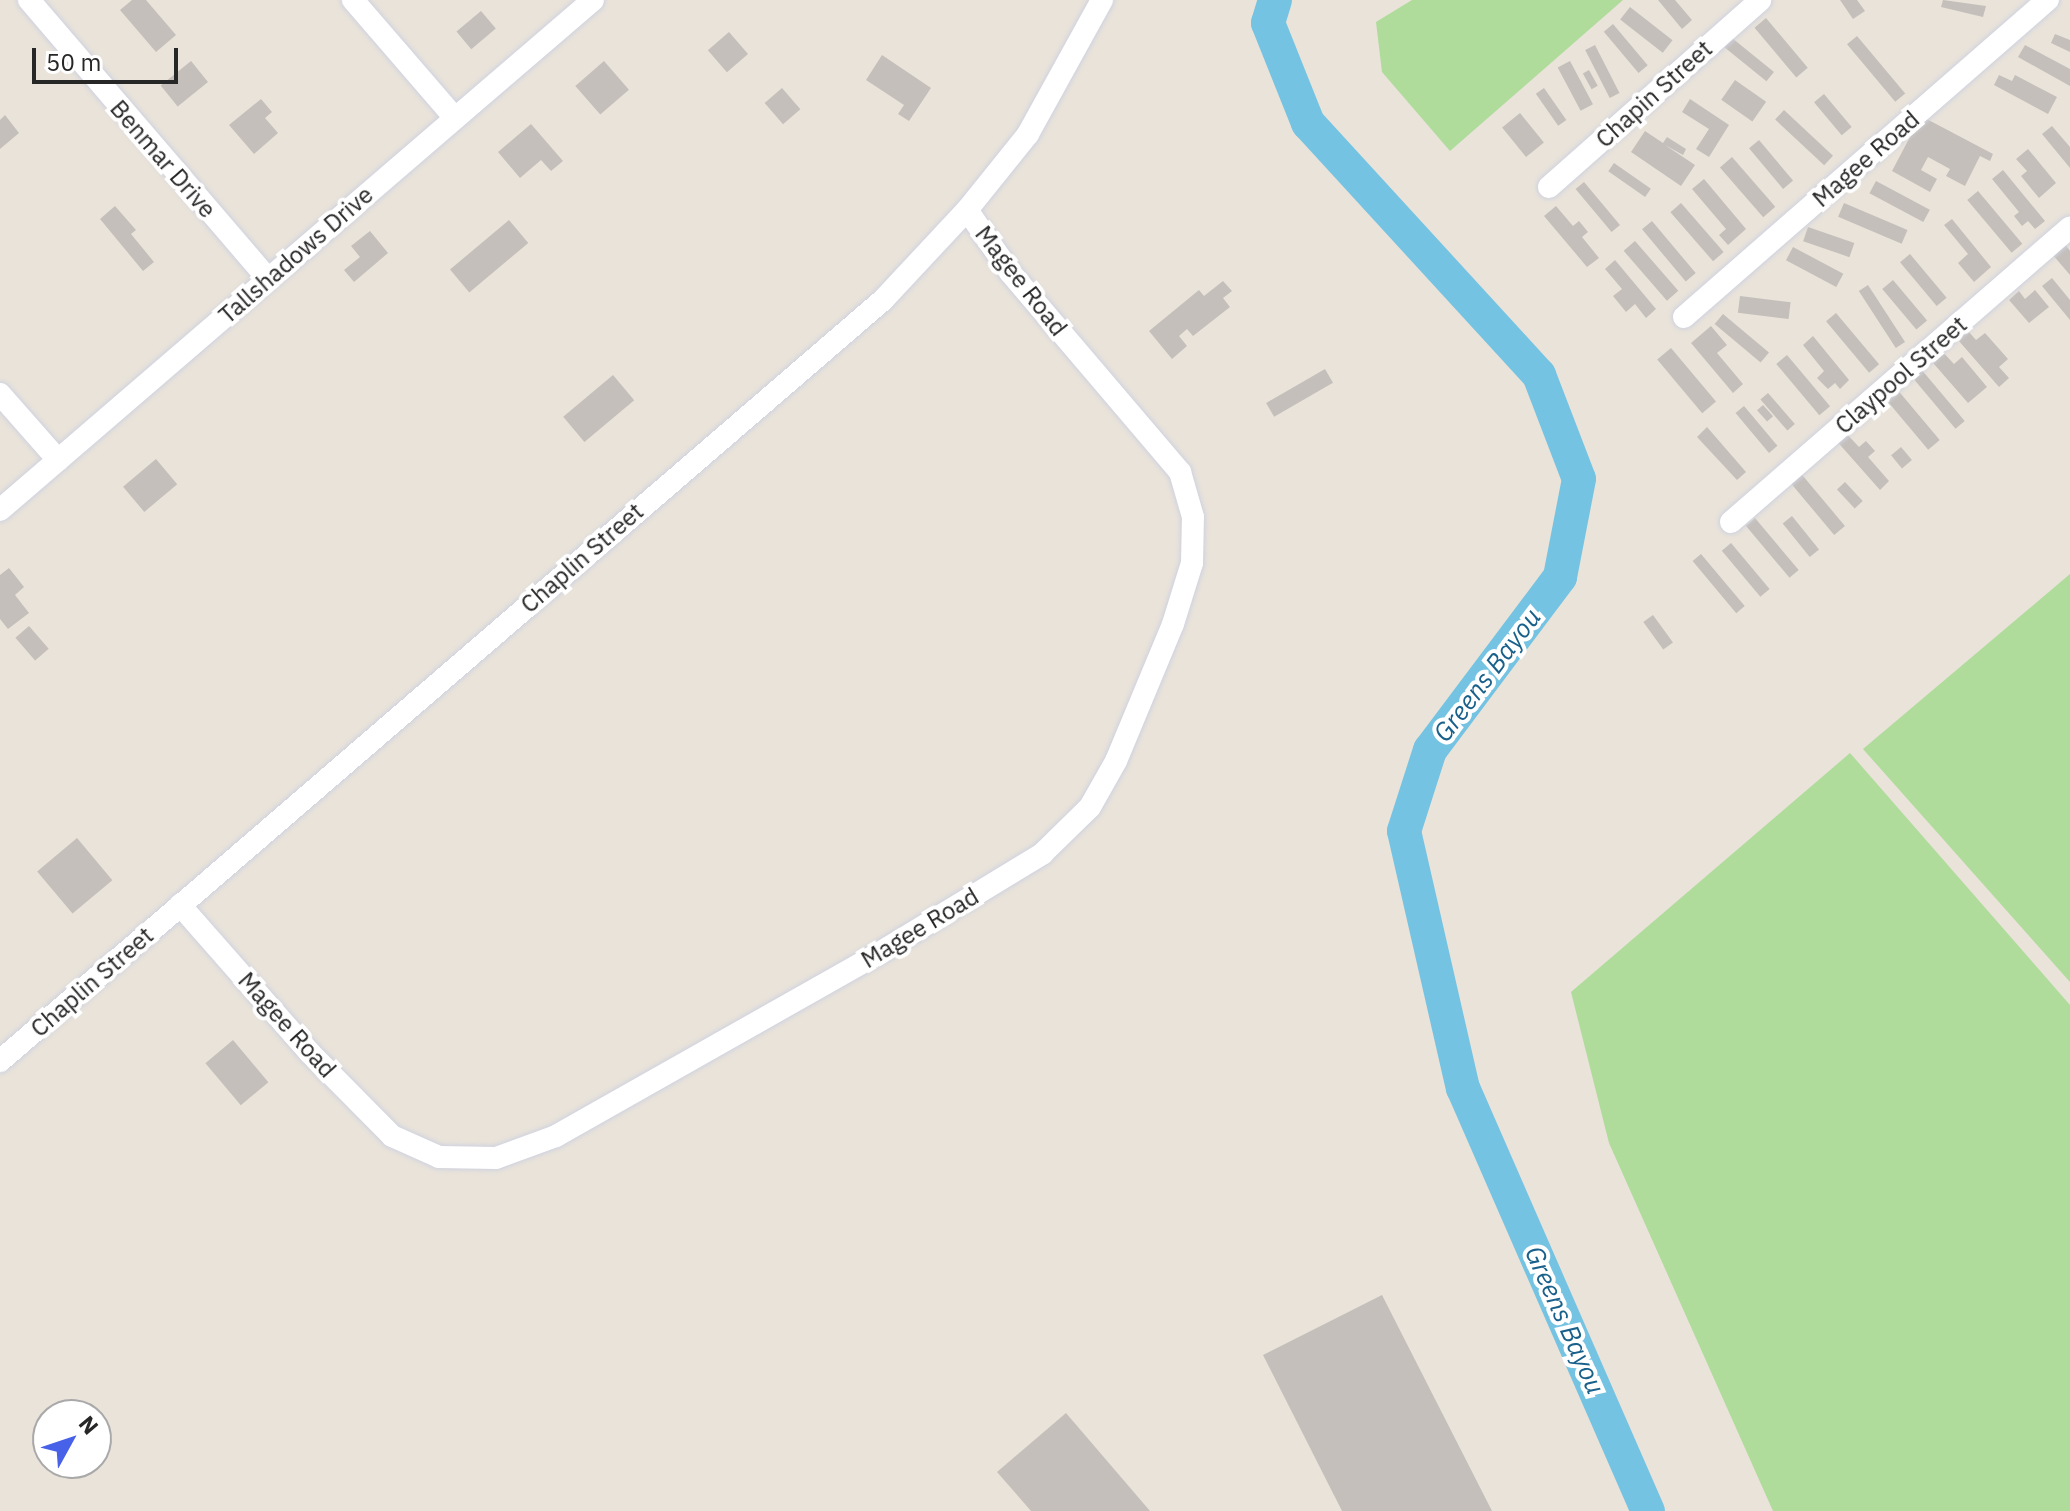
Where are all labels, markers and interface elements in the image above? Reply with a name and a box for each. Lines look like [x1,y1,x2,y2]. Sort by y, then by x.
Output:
scale bar [36,32,182,82]
street label: Chapin Street [1590,34,1718,154]
text: 50 m [46,46,101,78]
street label: Benmar Drive [104,94,222,224]
street label: Magee Road [1807,105,1925,213]
street label: Tallshadows Drive [213,180,379,330]
street label: Magee Road [969,220,1073,342]
street label: Claypool Street [1829,310,1973,440]
street label: Chaplin Street [515,497,649,619]
water label: Greens Bayou [1427,602,1547,748]
street label: Magee Road [856,882,984,974]
street label: Chaplin Street [25,921,159,1043]
street label: Magee Road [232,966,342,1084]
water label: Greens Bayou [1518,1241,1612,1399]
north arrow [32,1399,112,1479]
text: N [73,1409,105,1440]

